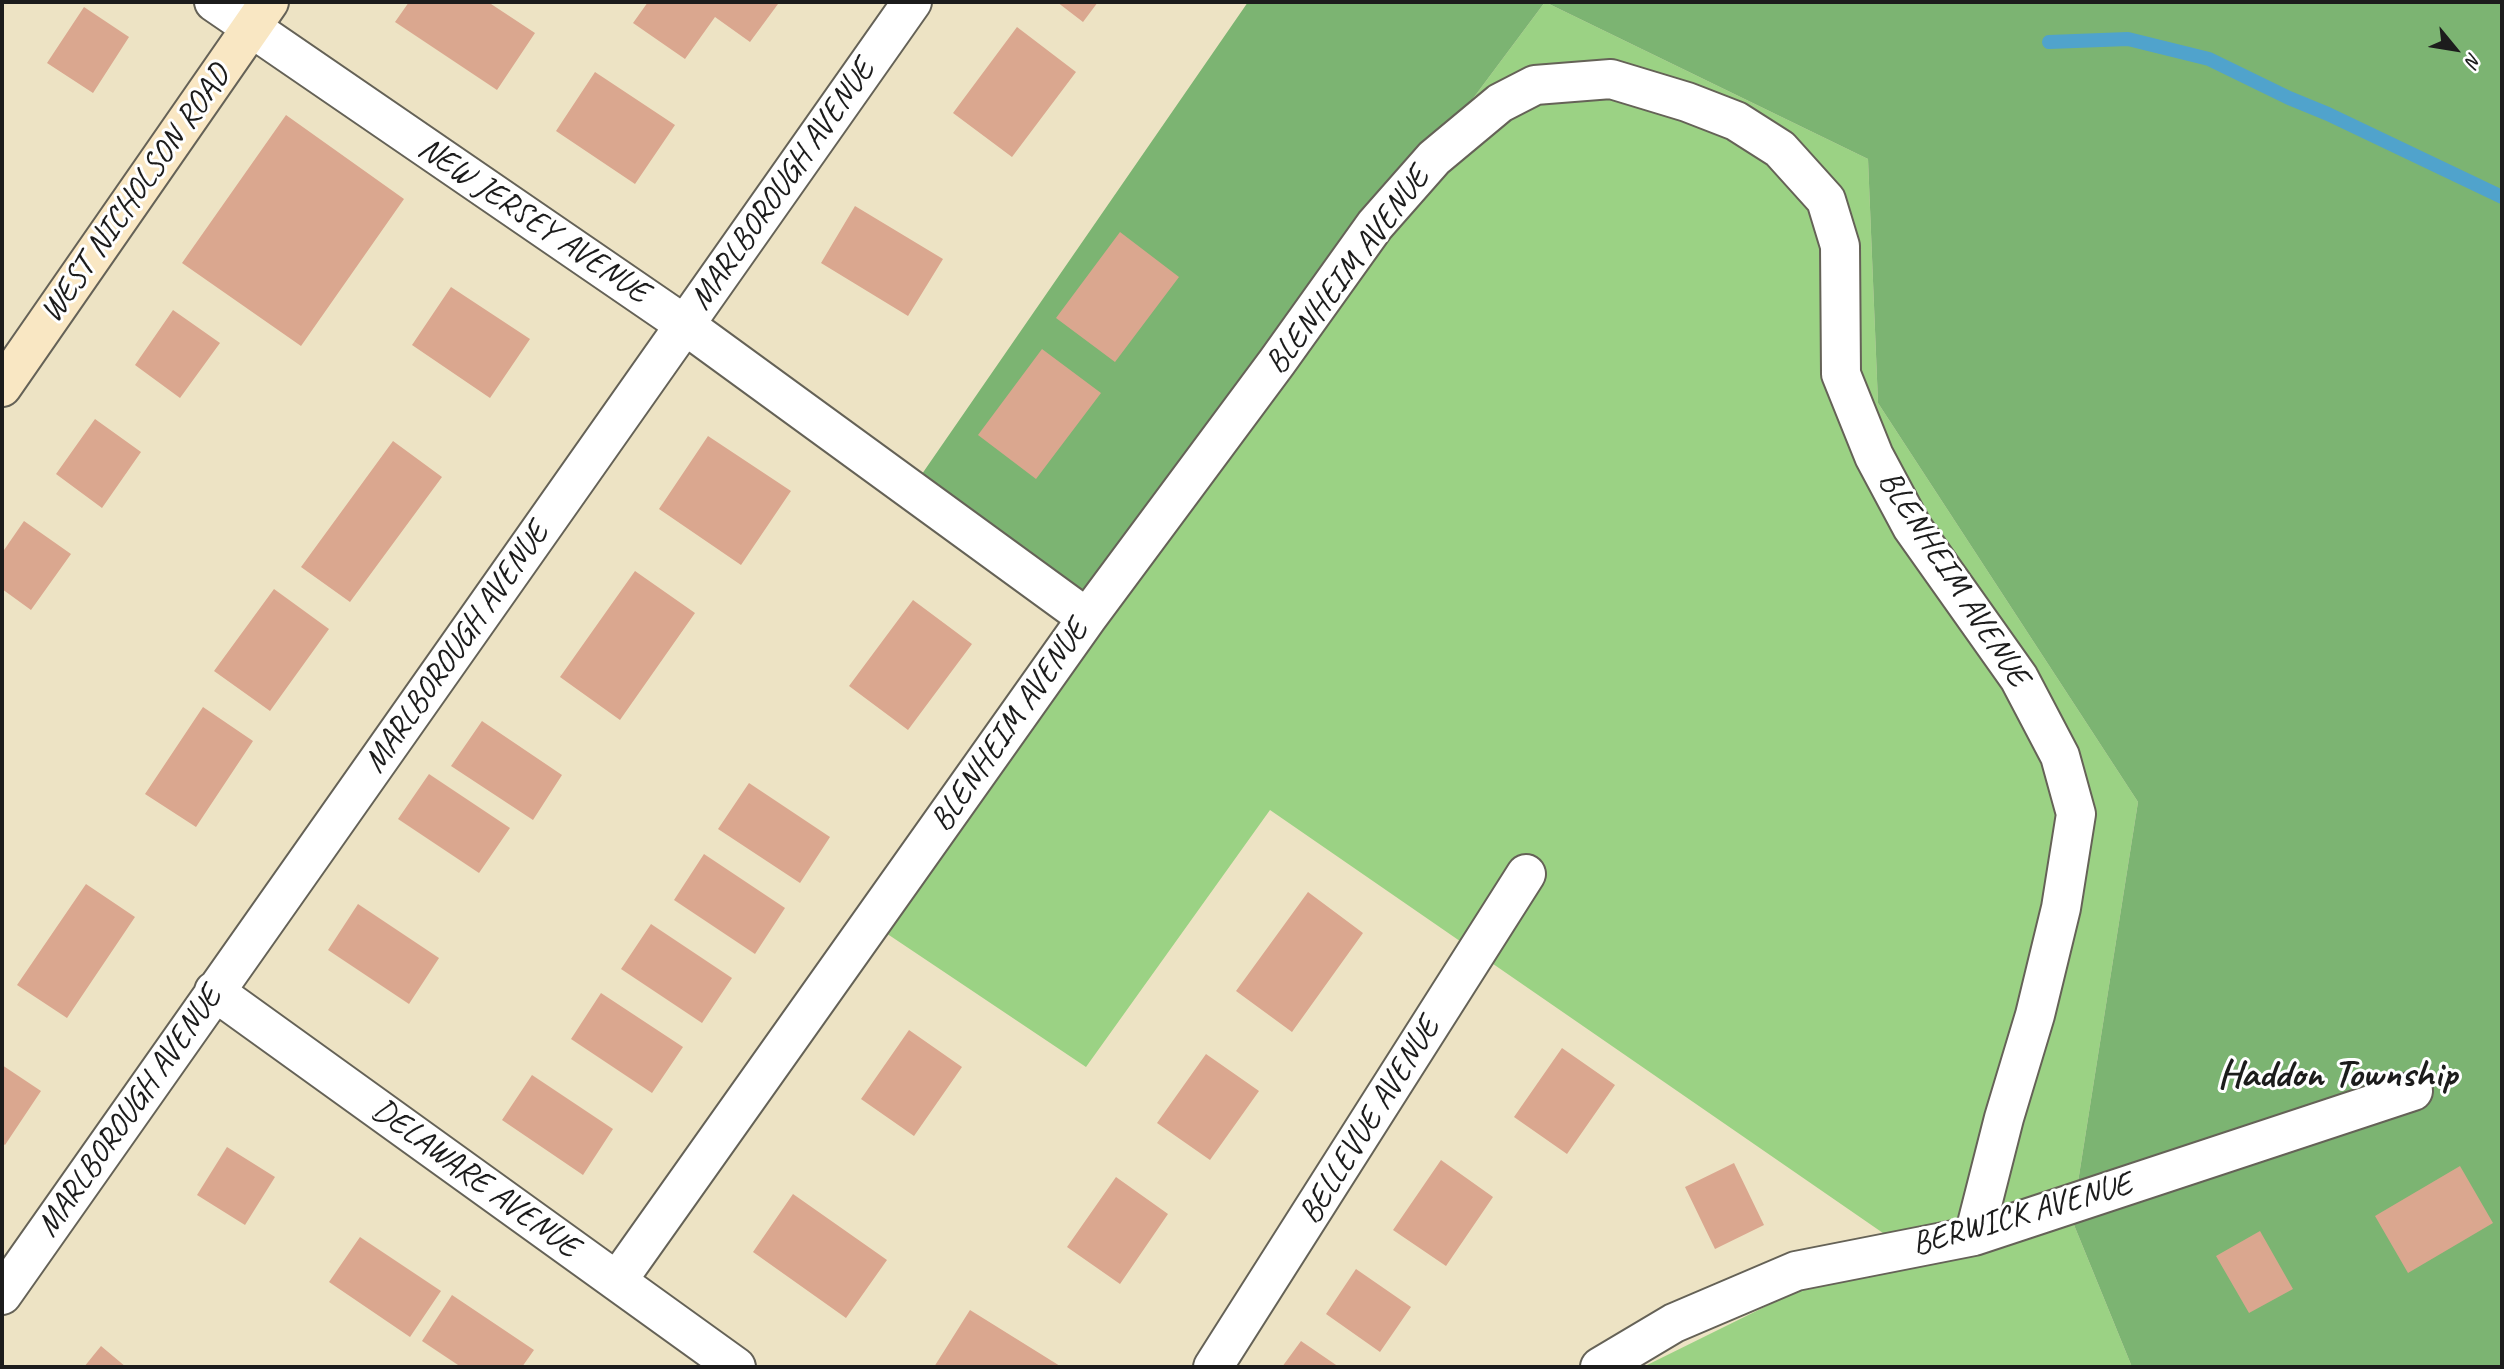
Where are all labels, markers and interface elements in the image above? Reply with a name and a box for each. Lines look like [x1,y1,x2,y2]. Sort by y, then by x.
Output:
north arrow [2420,14,2490,84]
text: N [2460,48,2487,71]
street label: MARLBOROUGH AVENUE [682,52,884,318]
street label: WEST NICHOLSON ROAD [32,58,240,330]
street label: NEW JERSEY AVENUE [410,129,656,313]
street label: BLENHEIM AVENUE [1257,160,1439,382]
street label: BLENHEIM AVENUE [1869,464,2037,694]
street label: MARLBOROUGH AVENUE [356,515,558,781]
street label: BLENHEIM AVENUE [922,613,1098,839]
street label: MARLBOROUGH AVENUE [29,979,231,1245]
street label: BELLEVUE AVENUE [1291,1011,1449,1231]
district label: Haddon Township [2217,1052,2457,1100]
street label: DELAWARE AVENUE [364,1091,586,1267]
street label: BERWICK AVENUE [1908,1165,2136,1265]

